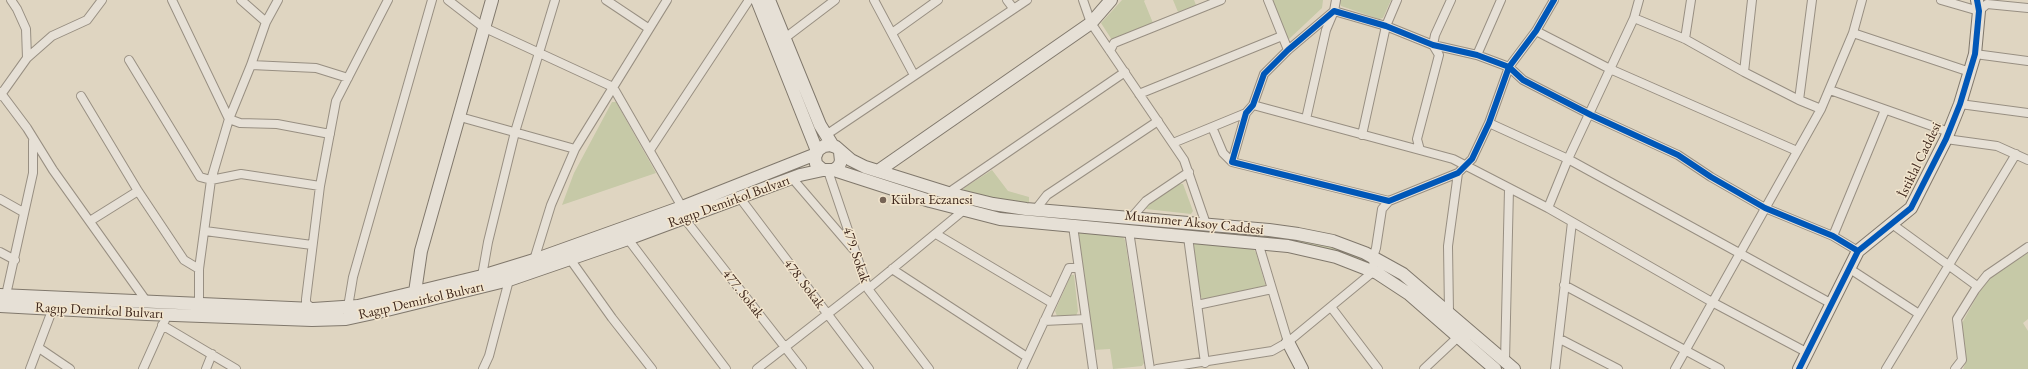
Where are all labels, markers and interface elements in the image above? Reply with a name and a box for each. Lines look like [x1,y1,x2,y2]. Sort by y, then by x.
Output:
street label: İstiklal Caddesi [1895,120,1945,200]
street label: Ragıp Demirkol Bulvarı [666,172,792,232]
place label: Kübra Eczanesi [891,192,973,208]
marker: Kübra Eczanesi [878,195,888,205]
street label: Muammer Aksoy Caddesi [1124,207,1264,239]
street label: 479. Sokak [839,225,873,285]
street label: 478. Sokak [780,256,828,312]
street label: 477. Sokak [718,266,768,322]
street label: Ragıp Demirkol Bulvarı [357,278,485,324]
street label: Ragıp Demirkol Bulvarı [35,299,163,323]

